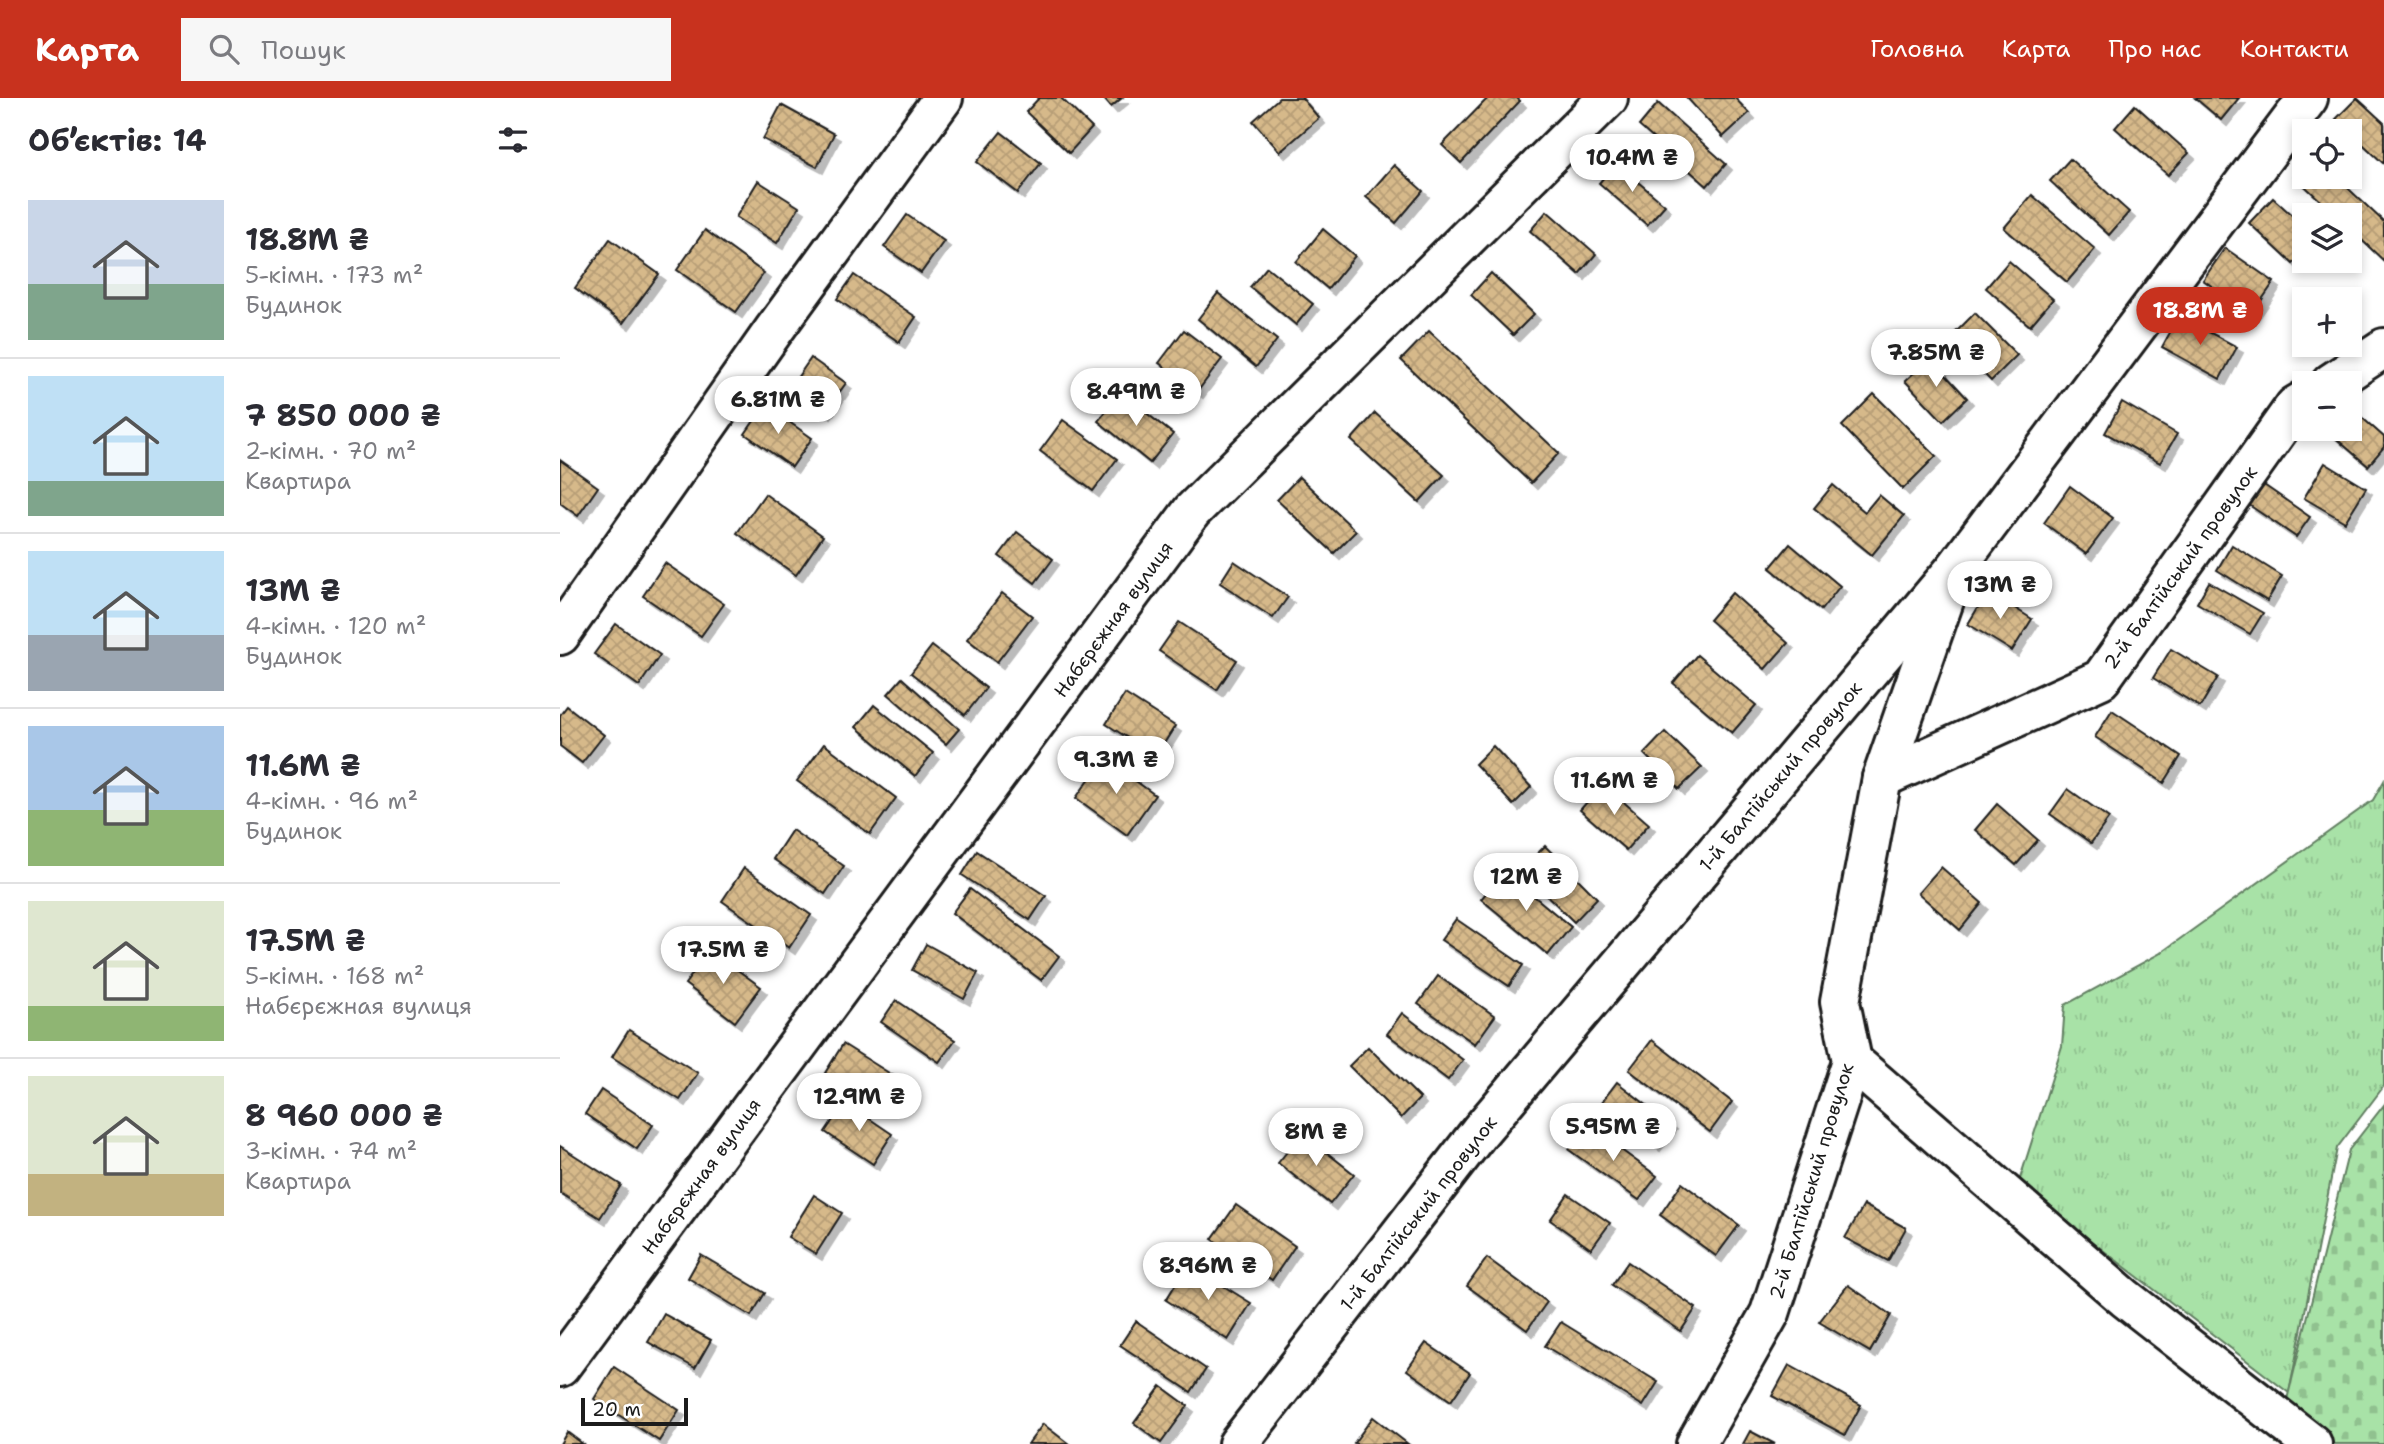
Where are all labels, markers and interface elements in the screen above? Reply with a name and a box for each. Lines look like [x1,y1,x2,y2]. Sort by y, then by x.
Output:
search box [181,18,671,81]
text: Карта [35,27,139,72]
icon: search [205,30,243,68]
text: Пошук [261,32,346,67]
text: Головна [1870,33,1964,65]
text: Карта [2002,33,2071,65]
text: Про нас [2109,33,2202,65]
text: Контакти [2240,33,2349,65]
map controls [2292,119,2362,441]
button: locate [2292,119,2362,189]
text: Об’єктів: 14 [28,120,207,161]
icon: filters [494,121,532,159]
pin: 10.4M ₴ [1567,134,1697,194]
text: 10.4M ₴ [1586,142,1678,172]
button: layers [2292,203,2362,273]
text: 18.8M ₴ [245,219,369,260]
icon: home [84,228,168,312]
text: 5-кімн. · 173 m² [245,260,423,290]
button: + [2292,287,2362,357]
pin: 18.8M ₴ [2135,288,2265,347]
text: Будинок [245,290,342,320]
text: 18.8M ₴ [2152,295,2248,325]
pin: 7.85M ₴ [1871,330,2001,389]
text: 7.85M ₴ [1887,337,1985,367]
pin: 8.49M ₴ [1071,368,1201,428]
button: − [2292,371,2362,441]
pin: 6.81M ₴ [713,376,843,436]
text: 8.49M ₴ [1086,376,1186,406]
text: 6.81M ₴ [730,384,826,414]
text: 7 850 000 ₴ [245,395,441,436]
icon: home [84,404,168,488]
text: 2-кімн. · 70 m² [245,436,416,466]
street label: 2-й Балтійський провулок [2098,461,2263,674]
text: Квартира [245,466,351,496]
street label: Набєрєжная вулиця [1048,536,1179,702]
pin: 13M ₴ [1951,561,2049,621]
text: 13M ₴ [1963,569,2037,599]
text: 13M ₴ [245,570,341,611]
icon: home [84,579,168,663]
text: 4-кімн. · 120 m² [245,611,426,641]
text: Будинок [245,641,342,671]
street label: 1-й Балтійський провулок [1693,676,1867,877]
pin: 9.3M ₴ [1059,736,1173,796]
text: 9.3M ₴ [1073,744,1159,774]
text: 11.6M ₴ [245,745,361,786]
icon: home [84,754,168,838]
pin: 11.6M ₴ [1549,758,1679,817]
text: 11.6M ₴ [1570,765,1658,795]
text: 4-кімн. · 96 m² [245,786,418,816]
text: Будинок [245,816,342,846]
pin: 12M ₴ [1477,854,1575,913]
text: 12M ₴ [1490,861,1562,891]
text: 17.5M ₴ [245,920,366,961]
pin: 17.5M ₴ [658,926,788,986]
icon: home [84,929,168,1013]
text: 17.5M ₴ [677,934,769,964]
text: 5-кімн. · 168 m² [245,961,424,991]
text: Набєрєжная вулиця [245,991,472,1021]
street label: 2-й Балтійський провулок [1764,1060,1859,1302]
pin: 12.9M ₴ [794,1074,924,1133]
text: 12.9M ₴ [813,1081,905,1111]
street label: Набєрєжная вулиця [636,1093,767,1259]
text: 8 960 000 ₴ [245,1095,443,1136]
icon: home [84,1104,168,1188]
pin: 5.95M ₴ [1548,1104,1678,1163]
pin: 8M ₴ [1275,1108,1357,1168]
street label: 1-й Балтійський провулок [1334,1111,1502,1316]
text: 5.95M ₴ [1566,1111,1660,1141]
text: 8M ₴ [1284,1116,1348,1146]
text: 3-кімн. · 74 m² [245,1136,417,1166]
text: Квартира [245,1166,351,1196]
pin: 8.96M ₴ [1143,1242,1273,1302]
text: 8.96M ₴ [1159,1250,1257,1280]
scale bar [581,1395,688,1427]
text: 20 m [592,1397,641,1422]

